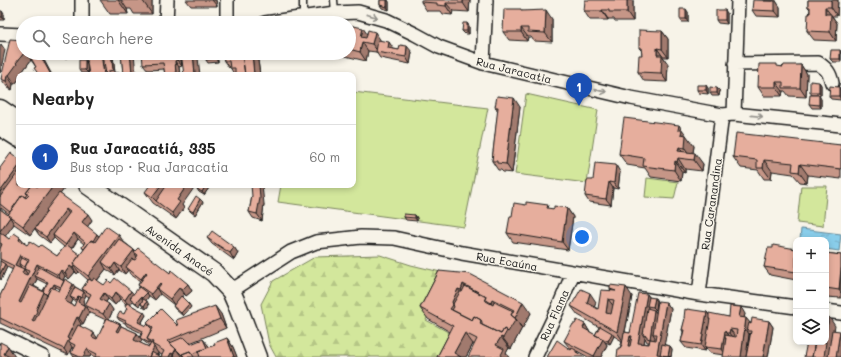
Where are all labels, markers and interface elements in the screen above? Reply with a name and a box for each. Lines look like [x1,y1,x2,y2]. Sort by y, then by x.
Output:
one-way arrow [366,13,379,21]
search box [16,16,356,60]
icon: search [30,27,52,49]
text: Search here [62,28,153,48]
street label: Rua Jaracatia [475,53,553,87]
pin: 1 [566,73,592,106]
text: Nearby [32,87,94,109]
one-way arrow [594,88,607,96]
one-way arrow [750,113,763,120]
text: Rua Jaracatiá, 335 [70,138,216,158]
text: 1 [42,148,48,165]
text: 60 m [310,148,340,165]
street label: Rua Caranandina [697,157,725,251]
text: Bus stop · Rua Jaracatia [70,158,229,175]
street label: Avenida Anacé [143,221,217,279]
your location [572,227,592,247]
map controls [793,237,829,345]
button: + [793,237,829,273]
street label: Rua Ecaúna [475,248,539,274]
button: − [793,273,829,309]
street label: Rua Flama [536,287,572,343]
button: layers [793,309,829,345]

